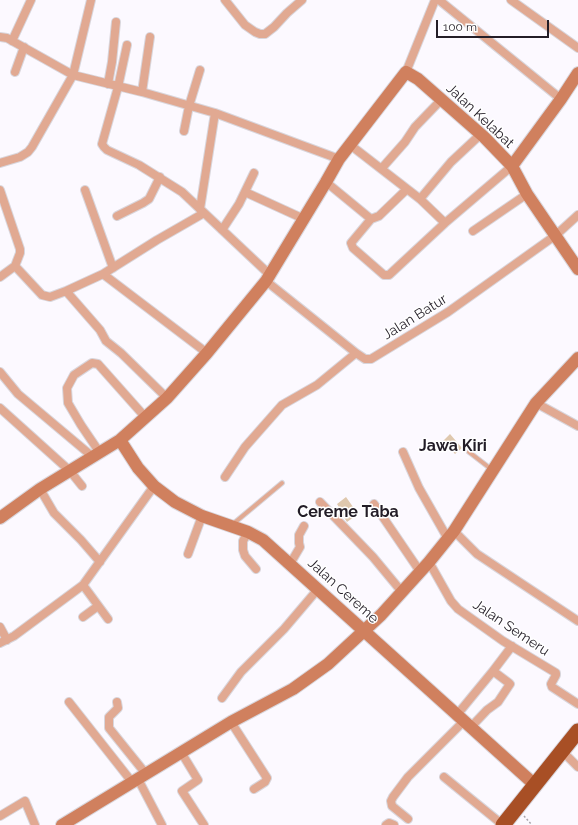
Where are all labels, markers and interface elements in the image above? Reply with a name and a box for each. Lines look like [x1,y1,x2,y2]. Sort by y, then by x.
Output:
scale bar [438,12,551,38]
text: 100 m [443,20,477,34]
street label: Jalan Kelabat [443,80,517,152]
street label: Jalan Batur [380,291,450,343]
district label: Jawa Kiri [419,436,487,456]
district label: Cereme Taba [297,502,399,522]
street label: Jalan Cereme [304,555,382,627]
street label: Jalan Semeru [470,596,552,660]

